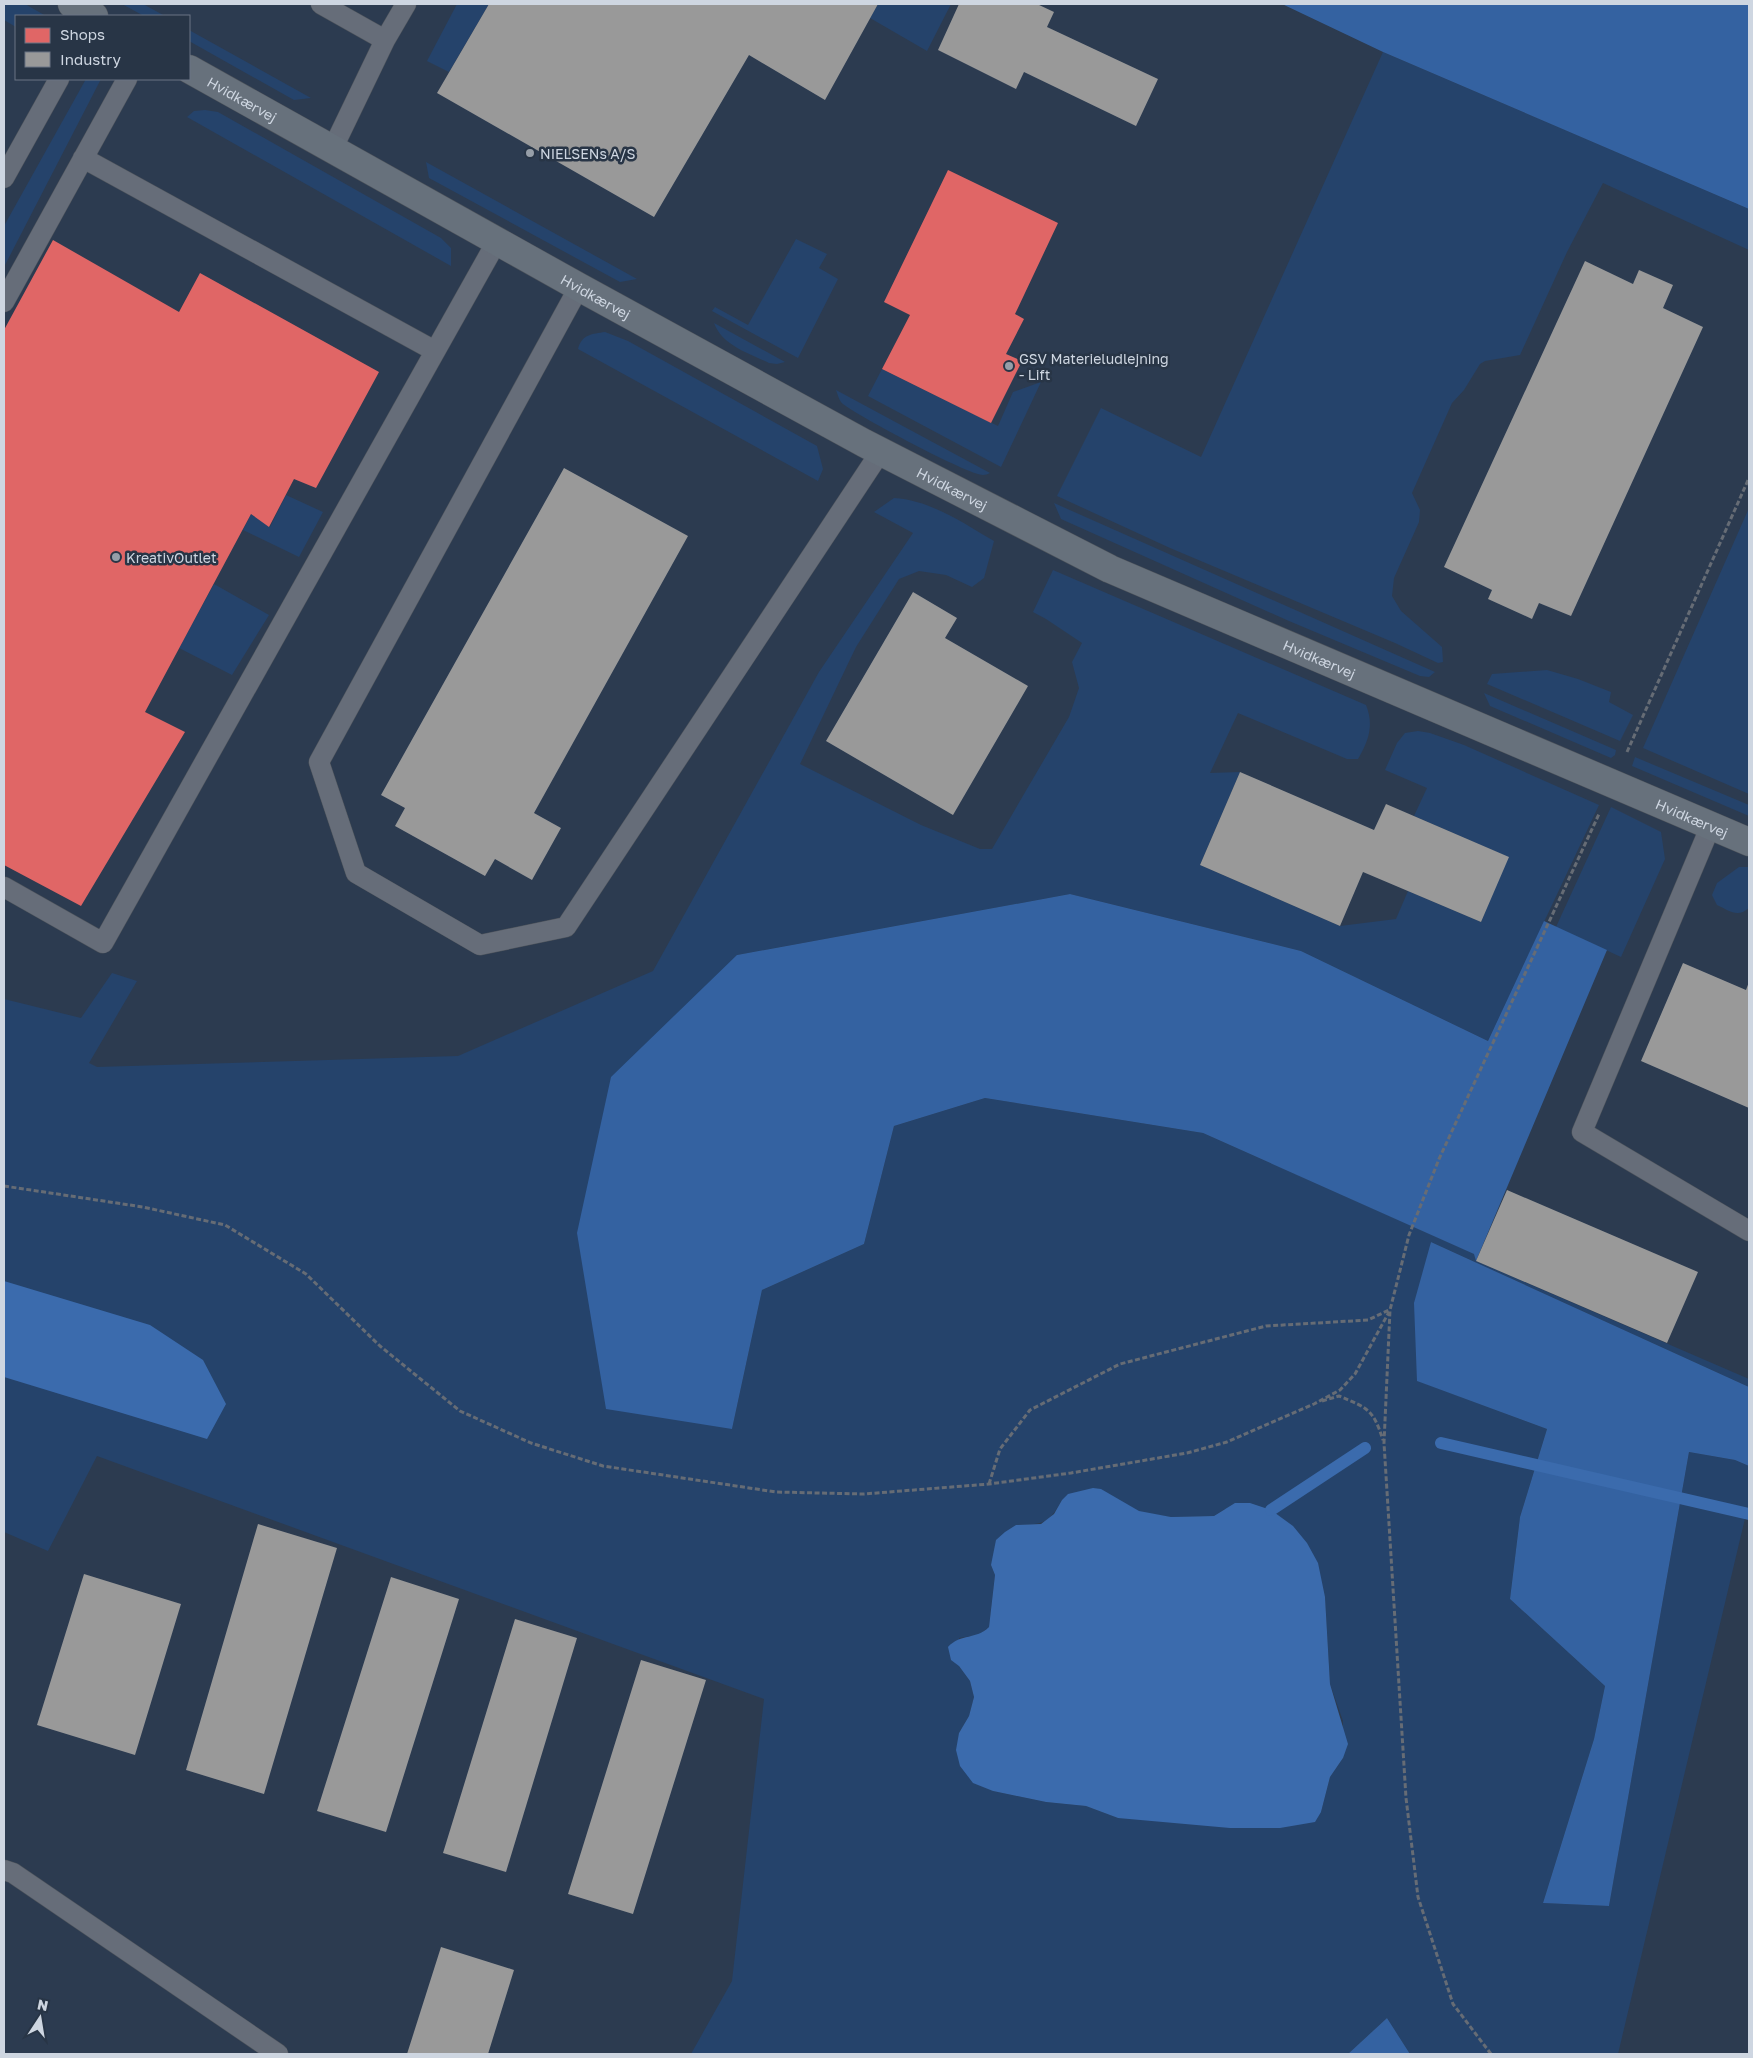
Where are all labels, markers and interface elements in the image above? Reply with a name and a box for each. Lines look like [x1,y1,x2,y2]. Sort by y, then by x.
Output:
legend [15,15,190,80]
text: Shops [60,25,105,43]
text: Industry [60,50,121,68]
street label: Hvidkærvej [204,73,280,125]
place label: NIELSENs A/S [540,145,635,162]
marker: NIELSENs A/S [524,147,536,159]
street label: Hvidkærvej [558,270,634,322]
place label: GSV Materieludlejning - Lift [1019,350,1169,383]
marker: GSV Materieludlejning - Lift [1003,360,1015,372]
street label: Hvidkærvej [914,463,991,513]
place label: KreativOutlet [126,549,217,566]
marker: KreativOutlet [110,551,122,563]
street label: Hvidkærvej [1281,636,1358,682]
street label: Hvidkærvej [1653,795,1731,841]
north arrow [15,1993,65,2043]
text: N [36,1995,50,2014]

